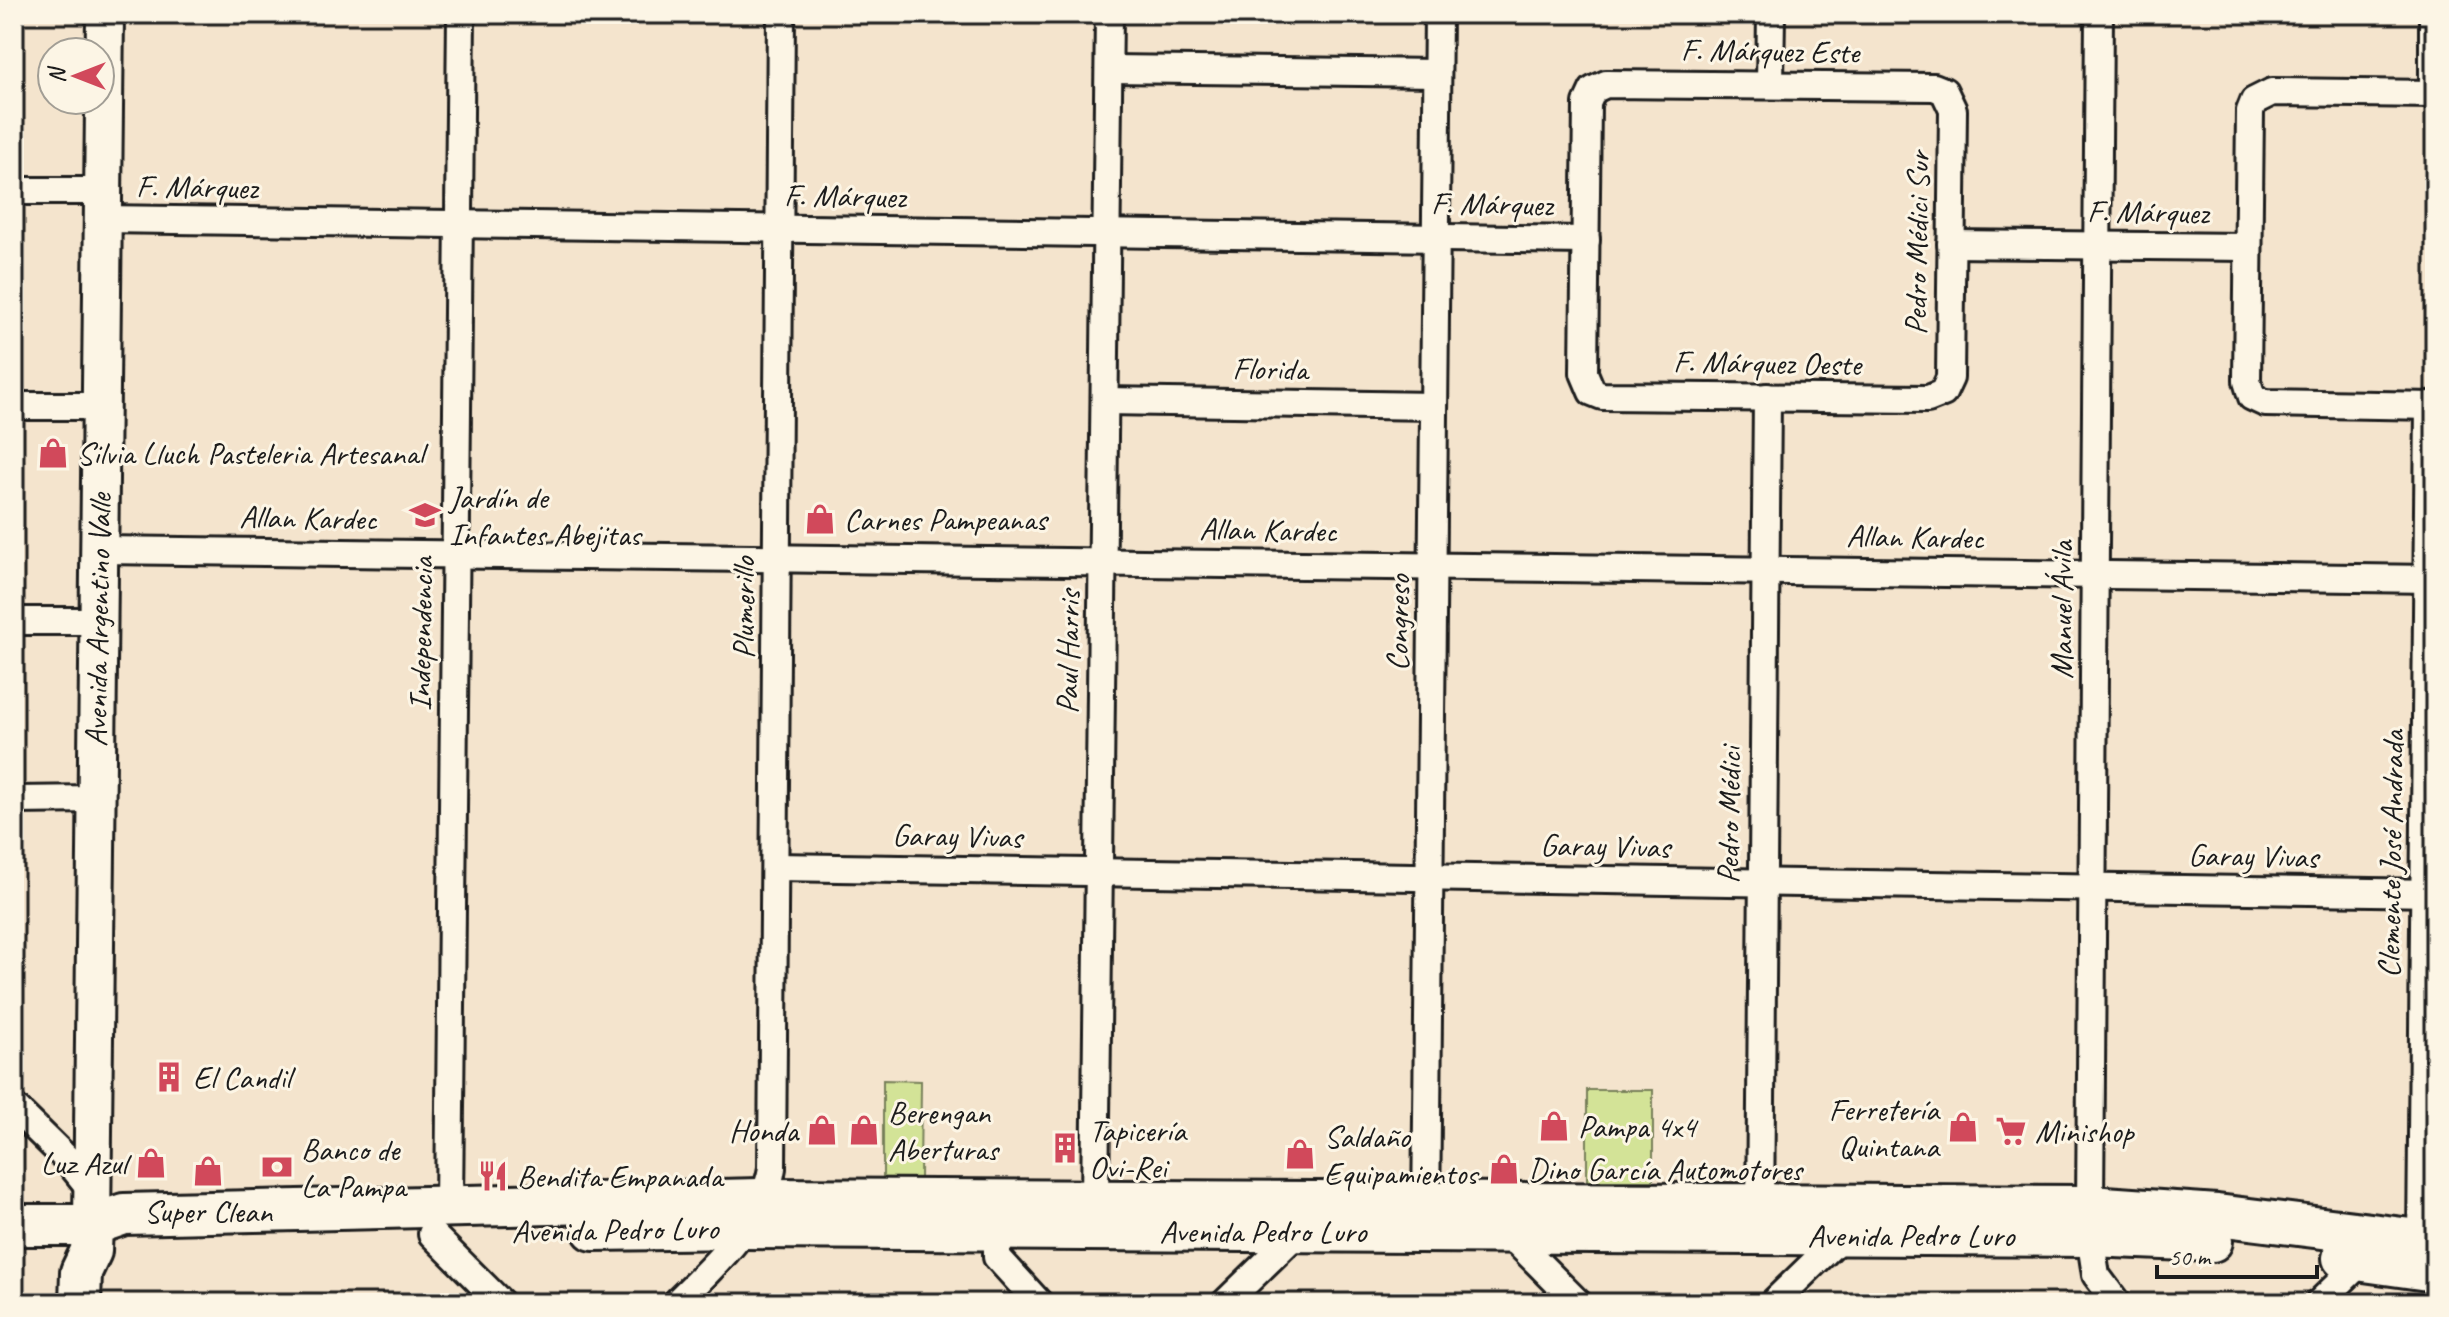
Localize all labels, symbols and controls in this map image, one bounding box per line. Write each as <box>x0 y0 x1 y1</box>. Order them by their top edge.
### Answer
street label: F. Márquez Este <box>1681 29 1862 73</box>
north arrow <box>36 36 116 116</box>
text: N <box>43 66 71 83</box>
street label: Pedro Médici Sur <box>1895 148 1939 335</box>
street label: F. Márquez <box>136 165 260 209</box>
street label: F. Márquez <box>784 174 908 218</box>
street label: F. Márquez <box>1431 182 1555 226</box>
street label: F. Márquez <box>2087 190 2211 234</box>
street label: F. Márquez Oeste <box>1673 341 1864 385</box>
street label: Florida <box>1232 348 1311 390</box>
place label: Silvia Lluch Pasteleria Artesanal <box>77 433 429 474</box>
shop icon: Silvia Lluch Pasteleria Artesanal <box>36 436 70 470</box>
place label: Jardín de Infantes Abejitas <box>447 477 644 555</box>
street label: Avenida Argentino Valle <box>75 490 121 747</box>
street label: Allan Kardec <box>239 496 378 540</box>
school or university icon: Jardín de Infantes Abejitas <box>408 498 442 532</box>
place label: Carnes Pampeanas <box>844 499 1050 540</box>
shop icon: Carnes Pampeanas <box>803 502 837 536</box>
street label: Allan Kardec <box>1199 508 1338 552</box>
street label: Allan Kardec <box>1846 515 1985 559</box>
street label: Manuel Ávila <box>2041 539 2082 679</box>
street label: Independencia <box>399 554 443 712</box>
street label: Plumerillo <box>723 555 764 659</box>
street label: Congreso <box>1377 573 1419 671</box>
street label: Paul Harris <box>1046 587 1090 714</box>
street label: Clemente José Andrada <box>2368 728 2414 978</box>
street label: Pedro Médici <box>1707 742 1751 884</box>
street label: Garay Vivas <box>892 814 1025 858</box>
street label: Garay Vivas <box>1540 824 1673 868</box>
street label: Garay Vivas <box>2188 834 2321 878</box>
place label: El Candil <box>193 1057 296 1098</box>
building icon: El Candil <box>152 1060 186 1094</box>
place label: Ferretería Quintana <box>1829 1089 1941 1167</box>
place label: Berengan Aberturas <box>888 1092 1000 1170</box>
place label: Pampa 4x4 <box>1578 1106 1700 1147</box>
shop icon: Pampa 4x4 <box>1537 1109 1571 1143</box>
place label: Honda <box>729 1110 800 1151</box>
place label: Tapicería Ovi-Rei <box>1089 1110 1188 1188</box>
shop icon: Ferretería Quintana <box>1946 1110 1980 1144</box>
place label: Minishop <box>2035 1111 2135 1152</box>
shop icon: Honda <box>805 1113 839 1147</box>
shop icon: Berengan Aberturas <box>847 1113 881 1147</box>
supermarket icon: Minishop <box>1994 1114 2028 1148</box>
place label: Saldaño Equipamientos <box>1324 1116 1480 1194</box>
place label: Banco de La Pampa <box>301 1129 408 1207</box>
building icon: Tapicería Ovi-Rei <box>1048 1131 1082 1165</box>
shop icon: Saldaño Equipamientos <box>1283 1137 1317 1171</box>
place label: Luz Azul <box>41 1143 133 1184</box>
shop icon: Luz Azul <box>134 1146 168 1180</box>
place label: Dino García Automotores <box>1528 1149 1804 1190</box>
bank icon: Banco de La Pampa <box>260 1150 294 1184</box>
shop icon: Dino García Automotores <box>1487 1152 1521 1186</box>
shop icon: Super Clean <box>191 1154 225 1188</box>
place label: Bendita Empanada <box>517 1156 725 1197</box>
restaurant icon: Bendita Empanada <box>476 1159 510 1193</box>
place label: Super Clean <box>144 1191 274 1232</box>
street label: Avenida Pedro Luro <box>511 1208 720 1252</box>
street label: Avenida Pedro Luro <box>1160 1211 1368 1252</box>
street label: Avenida Pedro Luro <box>1808 1215 2016 1256</box>
scale bar <box>2157 1229 2317 1279</box>
text: 50 m <box>2169 1242 2212 1272</box>

